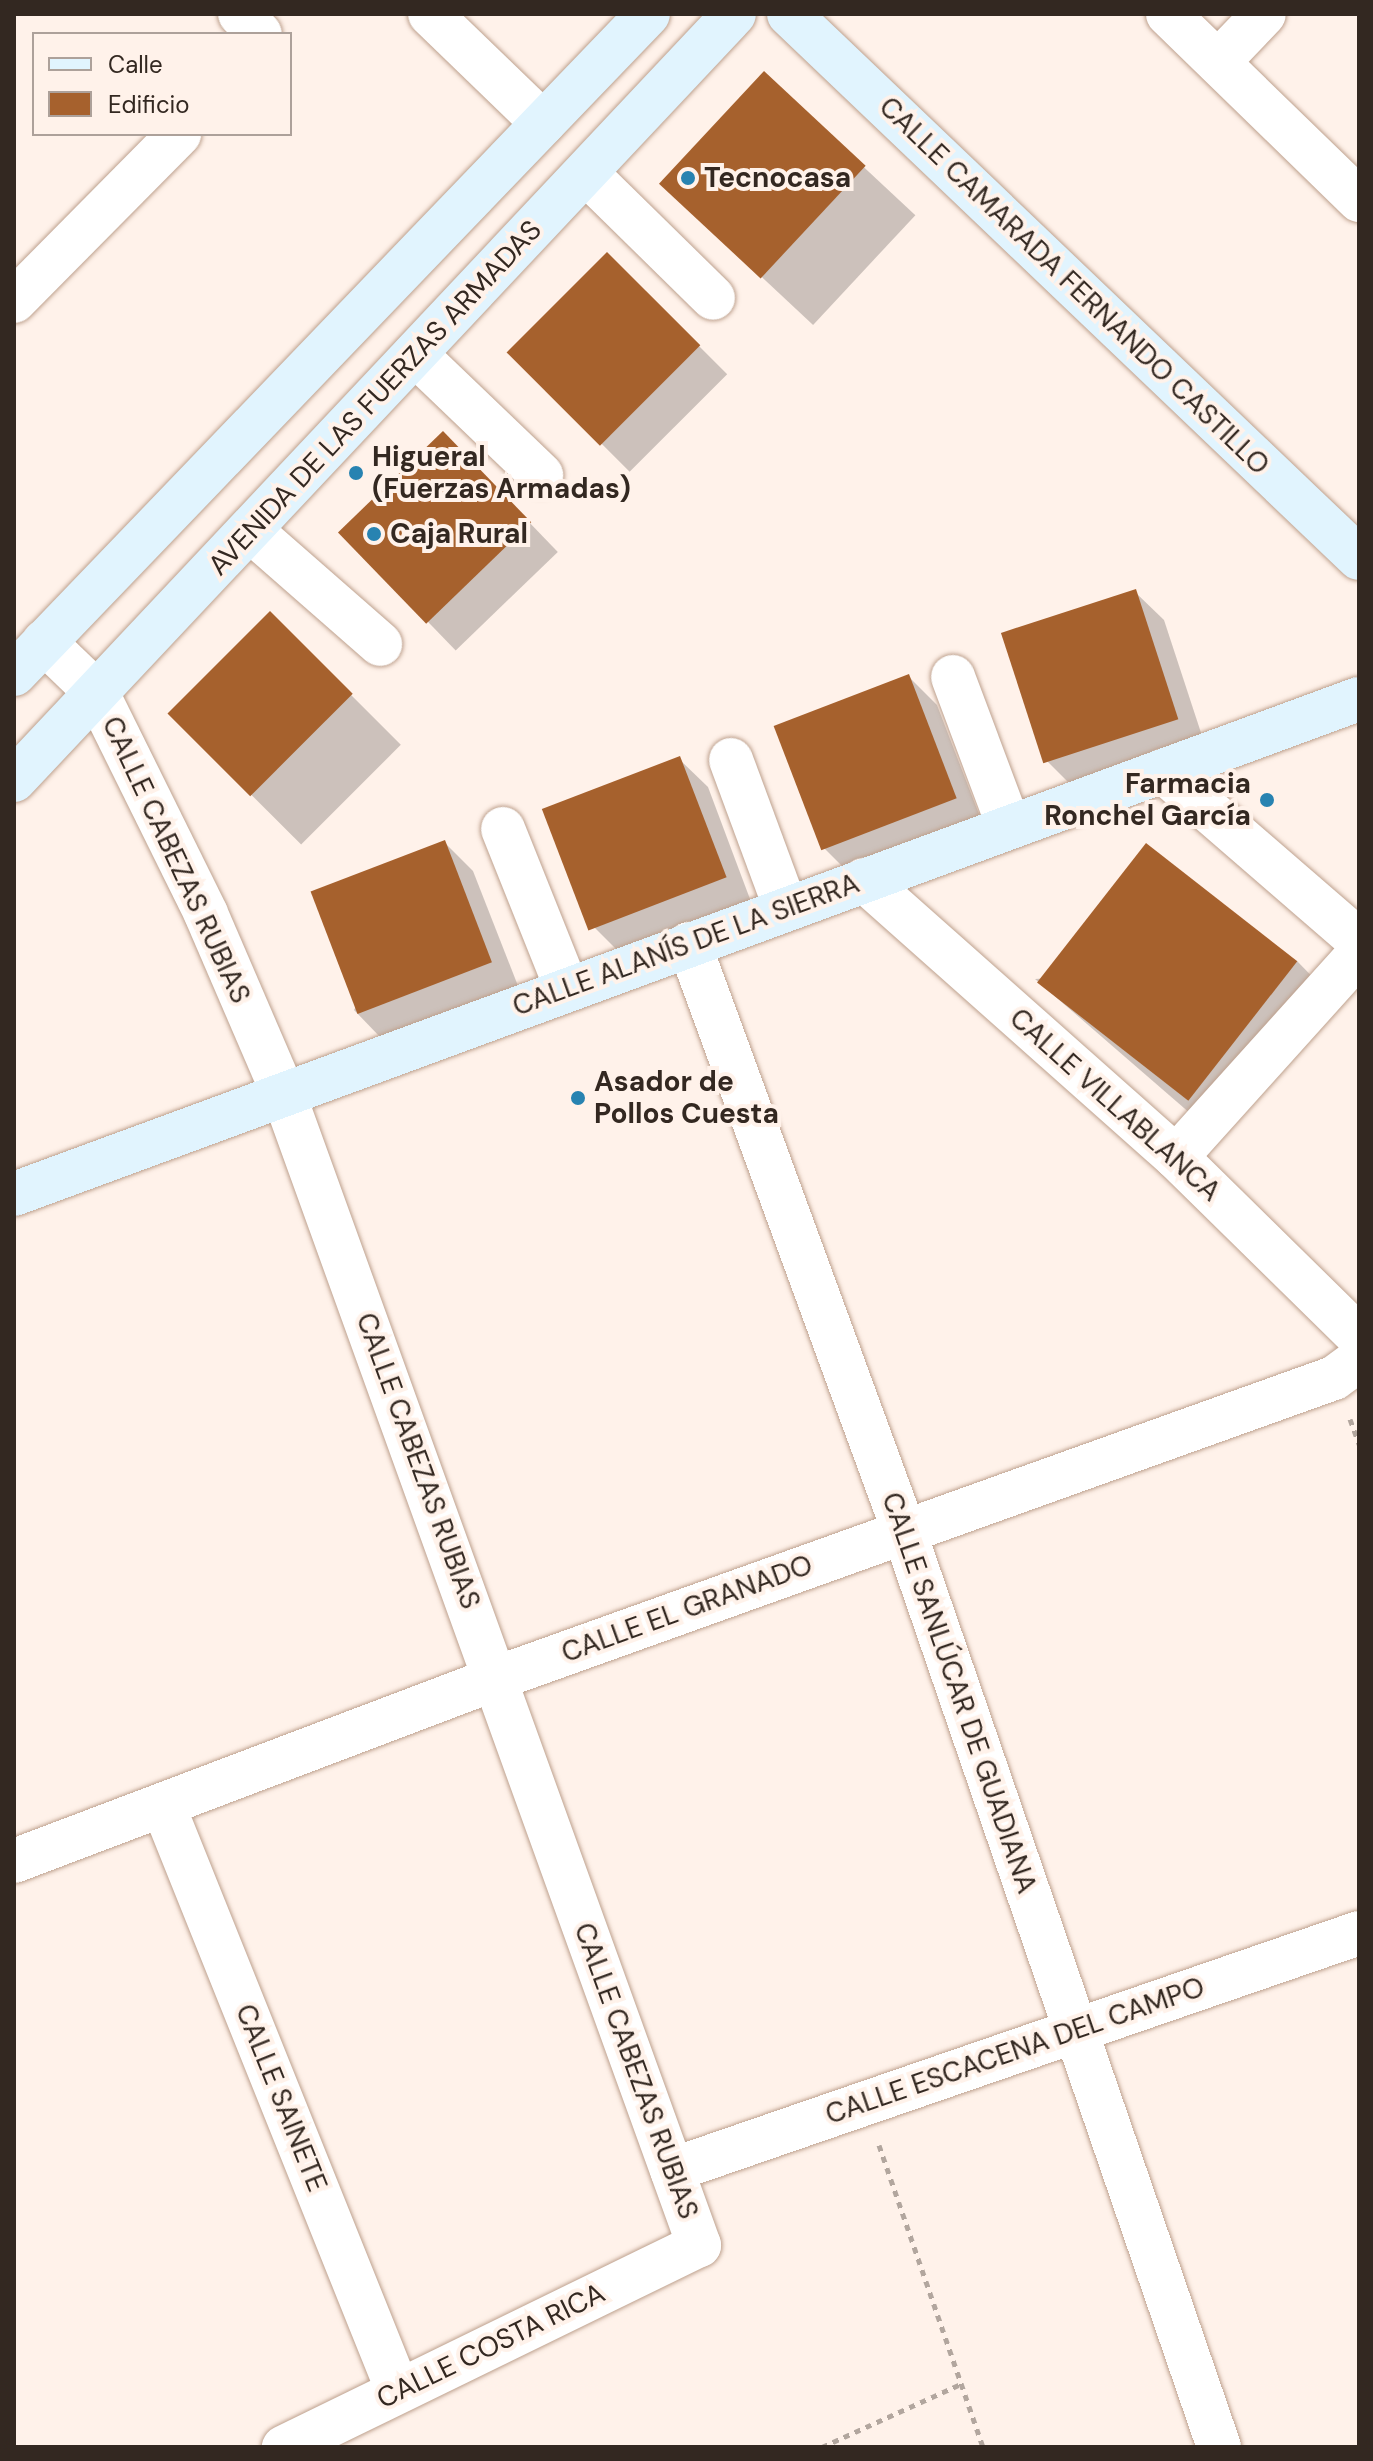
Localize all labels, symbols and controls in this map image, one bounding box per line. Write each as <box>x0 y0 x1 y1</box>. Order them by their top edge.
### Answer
legend <box>32 32 292 136</box>
text: Calle <box>108 49 163 80</box>
text: Edificio <box>108 89 190 120</box>
street label: CALLE CAMARADA FERNANDO CASTILLO <box>872 90 1276 482</box>
place label: Tecnocasa <box>704 161 851 195</box>
marker: Tecnocasa <box>679 169 697 187</box>
street label: AVENIDA DE LAS FUERZAS ARMADAS <box>201 214 549 582</box>
place label: Higueral (Fuerzas Armadas) <box>372 440 631 506</box>
marker: Higueral (Fuerzas Armadas) <box>347 464 365 482</box>
place label: Caja Rural <box>390 517 528 551</box>
marker: Caja Rural <box>365 525 383 543</box>
street label: CALLE CABEZAS RUBIAS <box>95 711 257 1009</box>
place label: Farmacia Ronchel García <box>1044 767 1251 833</box>
marker: Farmacia Ronchel García <box>1258 791 1276 809</box>
street label: CALLE ALANÍS DE LA SIERRA <box>508 867 864 1023</box>
street label: CALLE VILLABLANCA <box>1003 1001 1227 1209</box>
place label: Asador de Pollos Cuesta <box>594 1065 779 1131</box>
marker: Asador de Pollos Cuesta <box>569 1089 587 1107</box>
street label: CALLE CABEZAS RUBIAS <box>349 1308 487 1614</box>
street label: CALLE SANLÚCAR DE GUADIANA <box>874 1488 1044 1898</box>
street label: CALLE EL GRANADO <box>557 1548 817 1670</box>
street label: CALLE CABEZAS RUBIAS <box>567 1918 705 2224</box>
street label: CALLE ESCACENA DEL CAMPO <box>821 1970 1209 2132</box>
street label: CALLE SAINETE <box>228 1999 334 2197</box>
street label: CALLE COSTA RICA <box>372 2276 610 2416</box>

